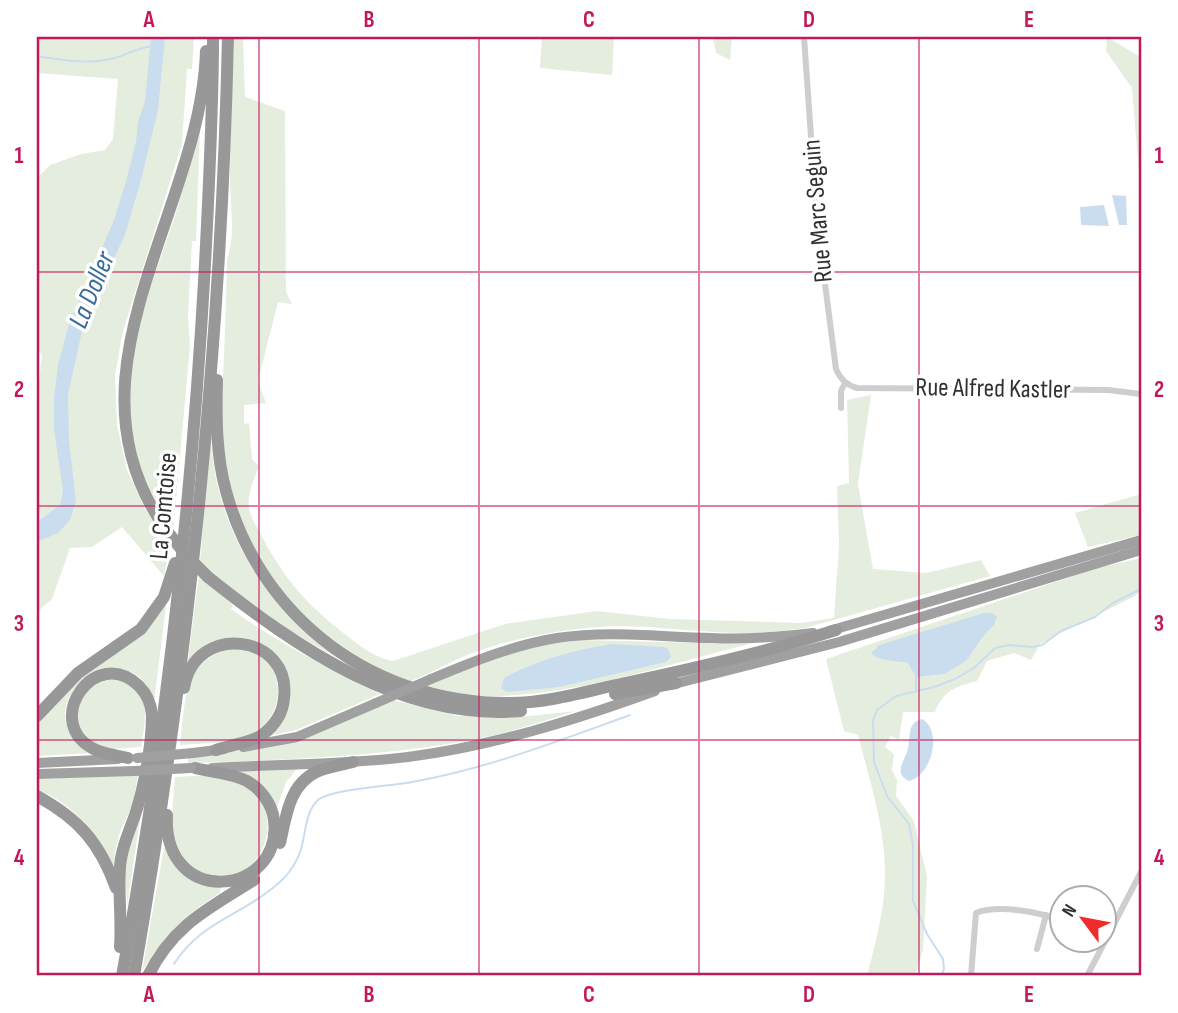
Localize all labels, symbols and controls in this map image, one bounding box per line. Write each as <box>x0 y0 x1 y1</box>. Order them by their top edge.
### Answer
text: A <box>143 6 156 34</box>
text: B <box>364 6 375 34</box>
text: C <box>583 6 595 34</box>
text: D <box>803 6 815 34</box>
text: E <box>1024 6 1034 34</box>
street label: Rue Marc Seguin <box>796 138 840 284</box>
text: 1 <box>14 142 24 170</box>
text: 1 <box>1154 142 1164 170</box>
water label: La Doller <box>62 246 123 333</box>
street label: Rue Alfred Kastler <box>915 372 1071 406</box>
text: 2 <box>14 376 24 404</box>
text: 2 <box>1154 376 1164 404</box>
street label: La Comtoise <box>144 451 184 561</box>
text: 3 <box>14 610 24 638</box>
text: 3 <box>1154 610 1164 638</box>
text: 4 <box>14 844 25 872</box>
text: 4 <box>1154 844 1165 872</box>
north arrow <box>1048 884 1118 954</box>
text: N <box>1057 900 1082 921</box>
text: A <box>143 981 156 1009</box>
text: B <box>364 981 375 1009</box>
text: C <box>583 981 595 1009</box>
text: D <box>803 981 815 1009</box>
text: E <box>1024 981 1034 1009</box>

